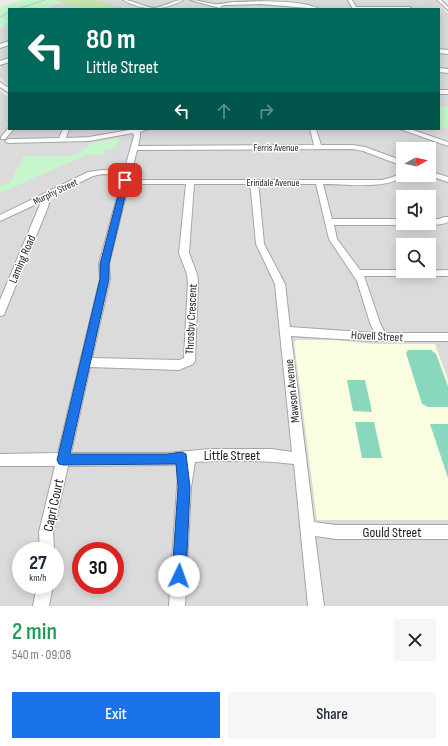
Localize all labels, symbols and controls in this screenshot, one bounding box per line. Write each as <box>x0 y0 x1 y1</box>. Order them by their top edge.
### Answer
text: 80 m <box>86 23 135 56</box>
icon: left <box>20 24 72 76</box>
text: Little Street <box>86 57 158 78</box>
icon: left <box>171 100 193 122</box>
icon: ahead <box>213 100 235 122</box>
icon: right <box>255 100 277 122</box>
street label: Ferris Avenue <box>254 142 298 154</box>
north arrow <box>396 142 436 182</box>
map controls <box>396 142 436 278</box>
pin <box>108 163 142 197</box>
icon: arrive <box>114 169 136 191</box>
street label: Murphy Street <box>31 176 80 208</box>
street label: Erindale Avenue <box>246 177 300 189</box>
button: sound <box>396 190 436 230</box>
street label: Laming Road <box>6 233 39 286</box>
button: search <box>396 238 436 278</box>
street label: Throsby Crescent <box>182 283 201 355</box>
street label: Hovell Street <box>351 328 404 345</box>
street label: Mawson Avenue <box>282 358 303 424</box>
street label: Little Street <box>204 447 260 464</box>
street label: Capri Court <box>40 477 67 533</box>
street label: Gould Street <box>363 524 421 541</box>
speed limit sign: 30 <box>72 542 124 594</box>
text: 27 <box>29 551 47 575</box>
position arrow <box>158 555 200 597</box>
text: km/h <box>29 572 47 584</box>
text: 2 min <box>12 617 57 646</box>
button: close <box>394 619 436 661</box>
text: 540 m · 09:08 <box>12 647 71 663</box>
button: Exit <box>12 692 220 738</box>
button: Share <box>228 692 436 738</box>

